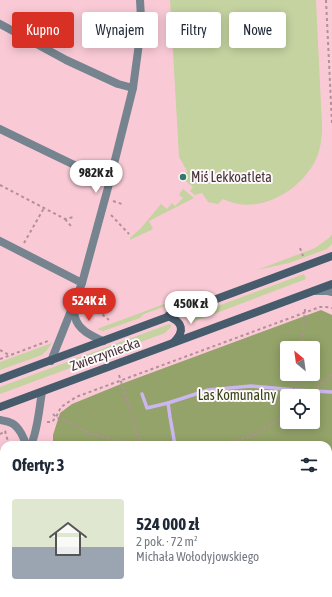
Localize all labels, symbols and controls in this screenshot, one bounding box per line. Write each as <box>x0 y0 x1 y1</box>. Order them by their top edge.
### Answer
chip: Kupno <box>12 12 74 48</box>
chip: Wynajem <box>82 12 158 48</box>
chip: Filtry <box>166 12 221 48</box>
chip: Nowe <box>229 12 286 48</box>
pin: 982K zł <box>59 160 133 194</box>
text: 982K zł <box>79 165 113 180</box>
place label: Miś Lekkoatleta <box>191 169 272 185</box>
marker: Miś Lekkoatleta <box>178 172 188 182</box>
pin: 524K zł <box>52 288 126 322</box>
pin: 450K zł <box>154 291 228 325</box>
text: 524K zł <box>72 293 106 308</box>
text: 450K zł <box>174 296 208 311</box>
street label: Zwierzyniecka <box>68 334 142 374</box>
north arrow <box>280 341 320 381</box>
map controls <box>280 341 320 429</box>
park label: Las Komunalny <box>198 387 276 403</box>
button: locate <box>280 389 320 429</box>
icon: filters <box>298 454 320 476</box>
text: Oferty: 3 <box>12 455 64 475</box>
text: 524 000 zł <box>136 514 199 534</box>
icon: home <box>44 515 92 563</box>
text: 2 pok. · 72 m² <box>136 534 198 549</box>
text: Michała Wołodyjowskiego <box>136 549 259 564</box>

